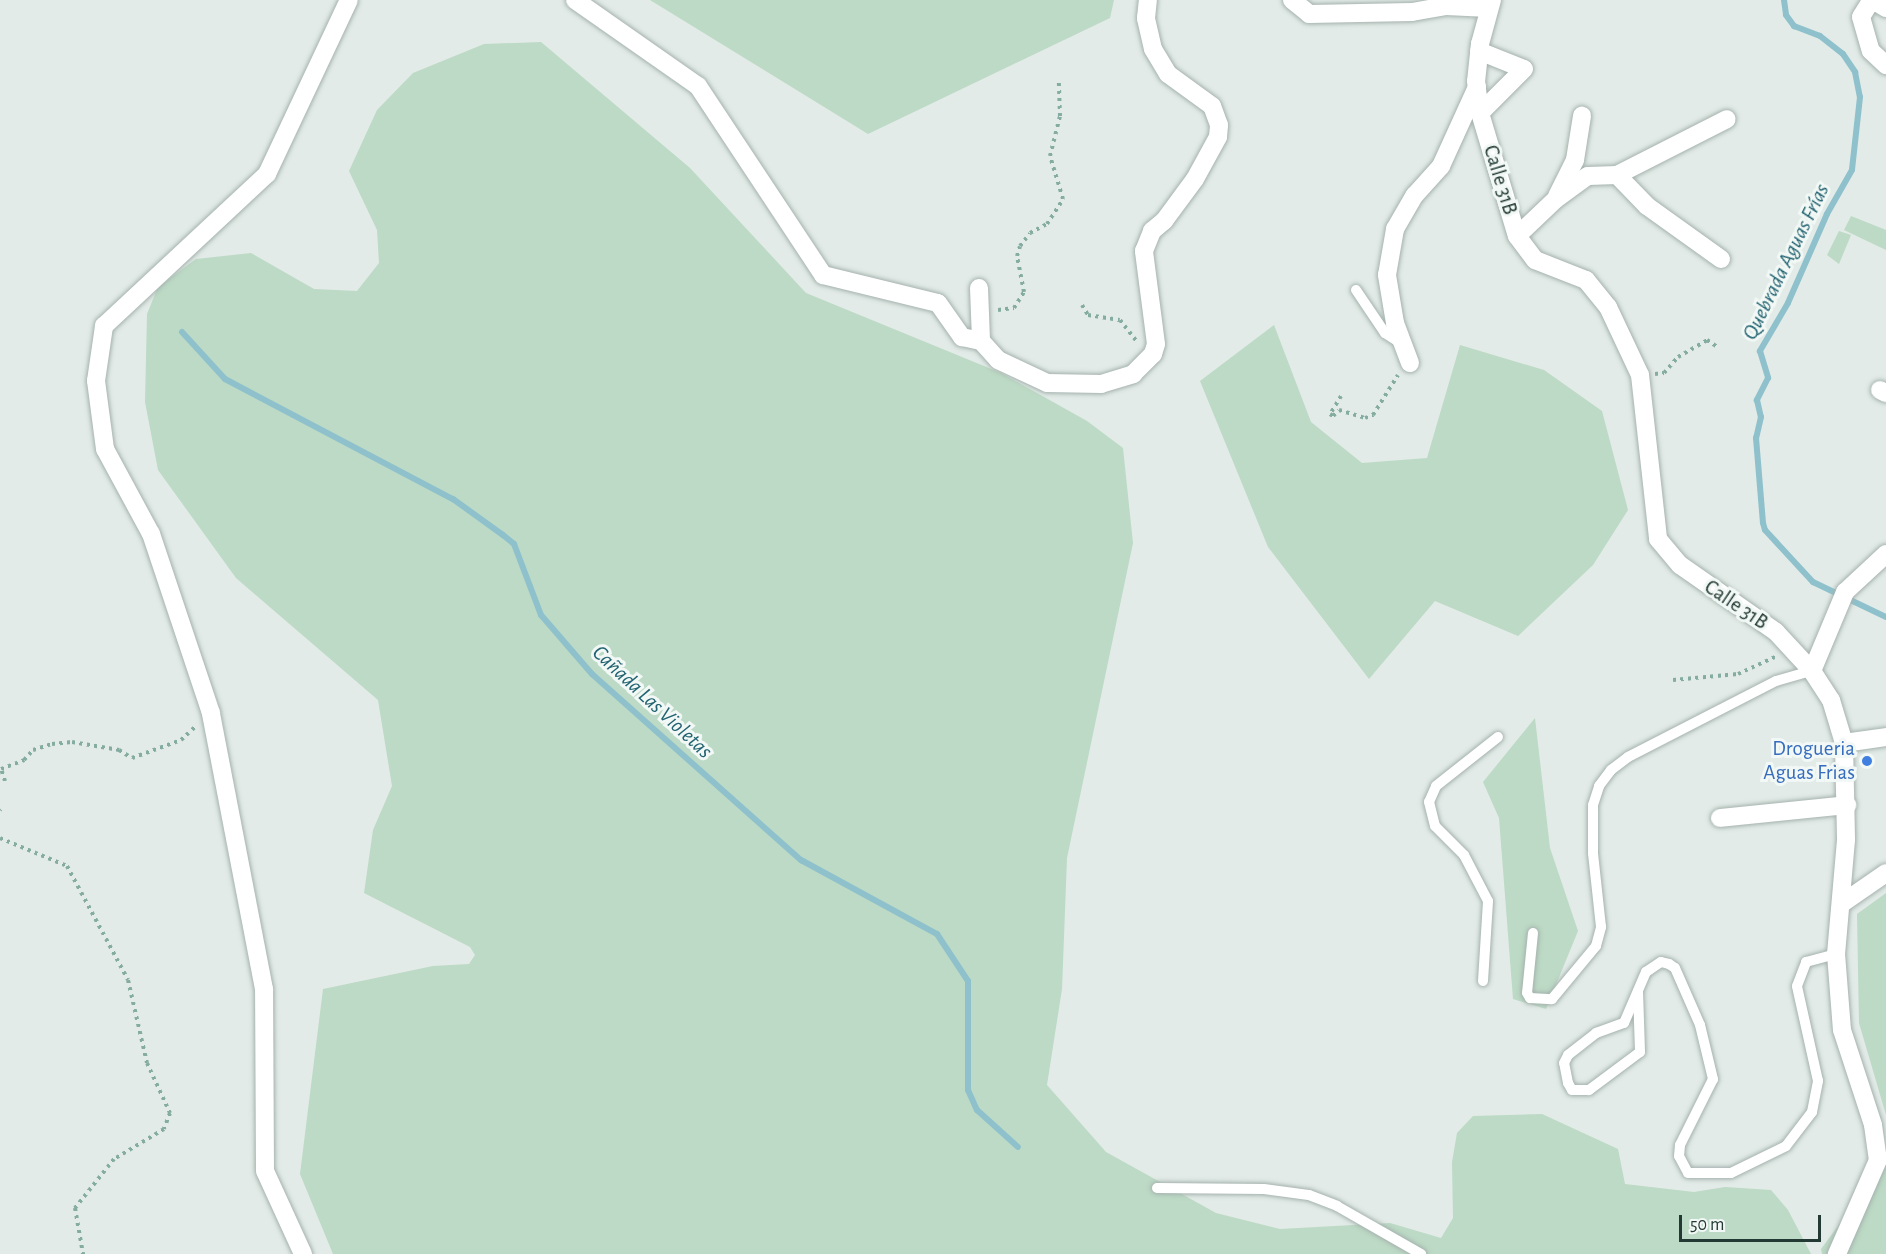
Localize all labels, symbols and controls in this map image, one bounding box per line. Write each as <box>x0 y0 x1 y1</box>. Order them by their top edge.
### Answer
street label: Calle 31B <box>1478 142 1522 218</box>
water label: Quebrada Aguas Frías <box>1737 180 1835 344</box>
street label: Calle 31B <box>1699 575 1773 635</box>
water label: Cañada Las Violetas <box>587 640 717 764</box>
place label: Drogueria Aguas Frias <box>1763 736 1855 786</box>
marker: Drogueria Aguas Frias <box>1860 754 1874 768</box>
scale bar <box>1682 1203 1824 1241</box>
text: 50 m <box>1690 1216 1724 1234</box>

